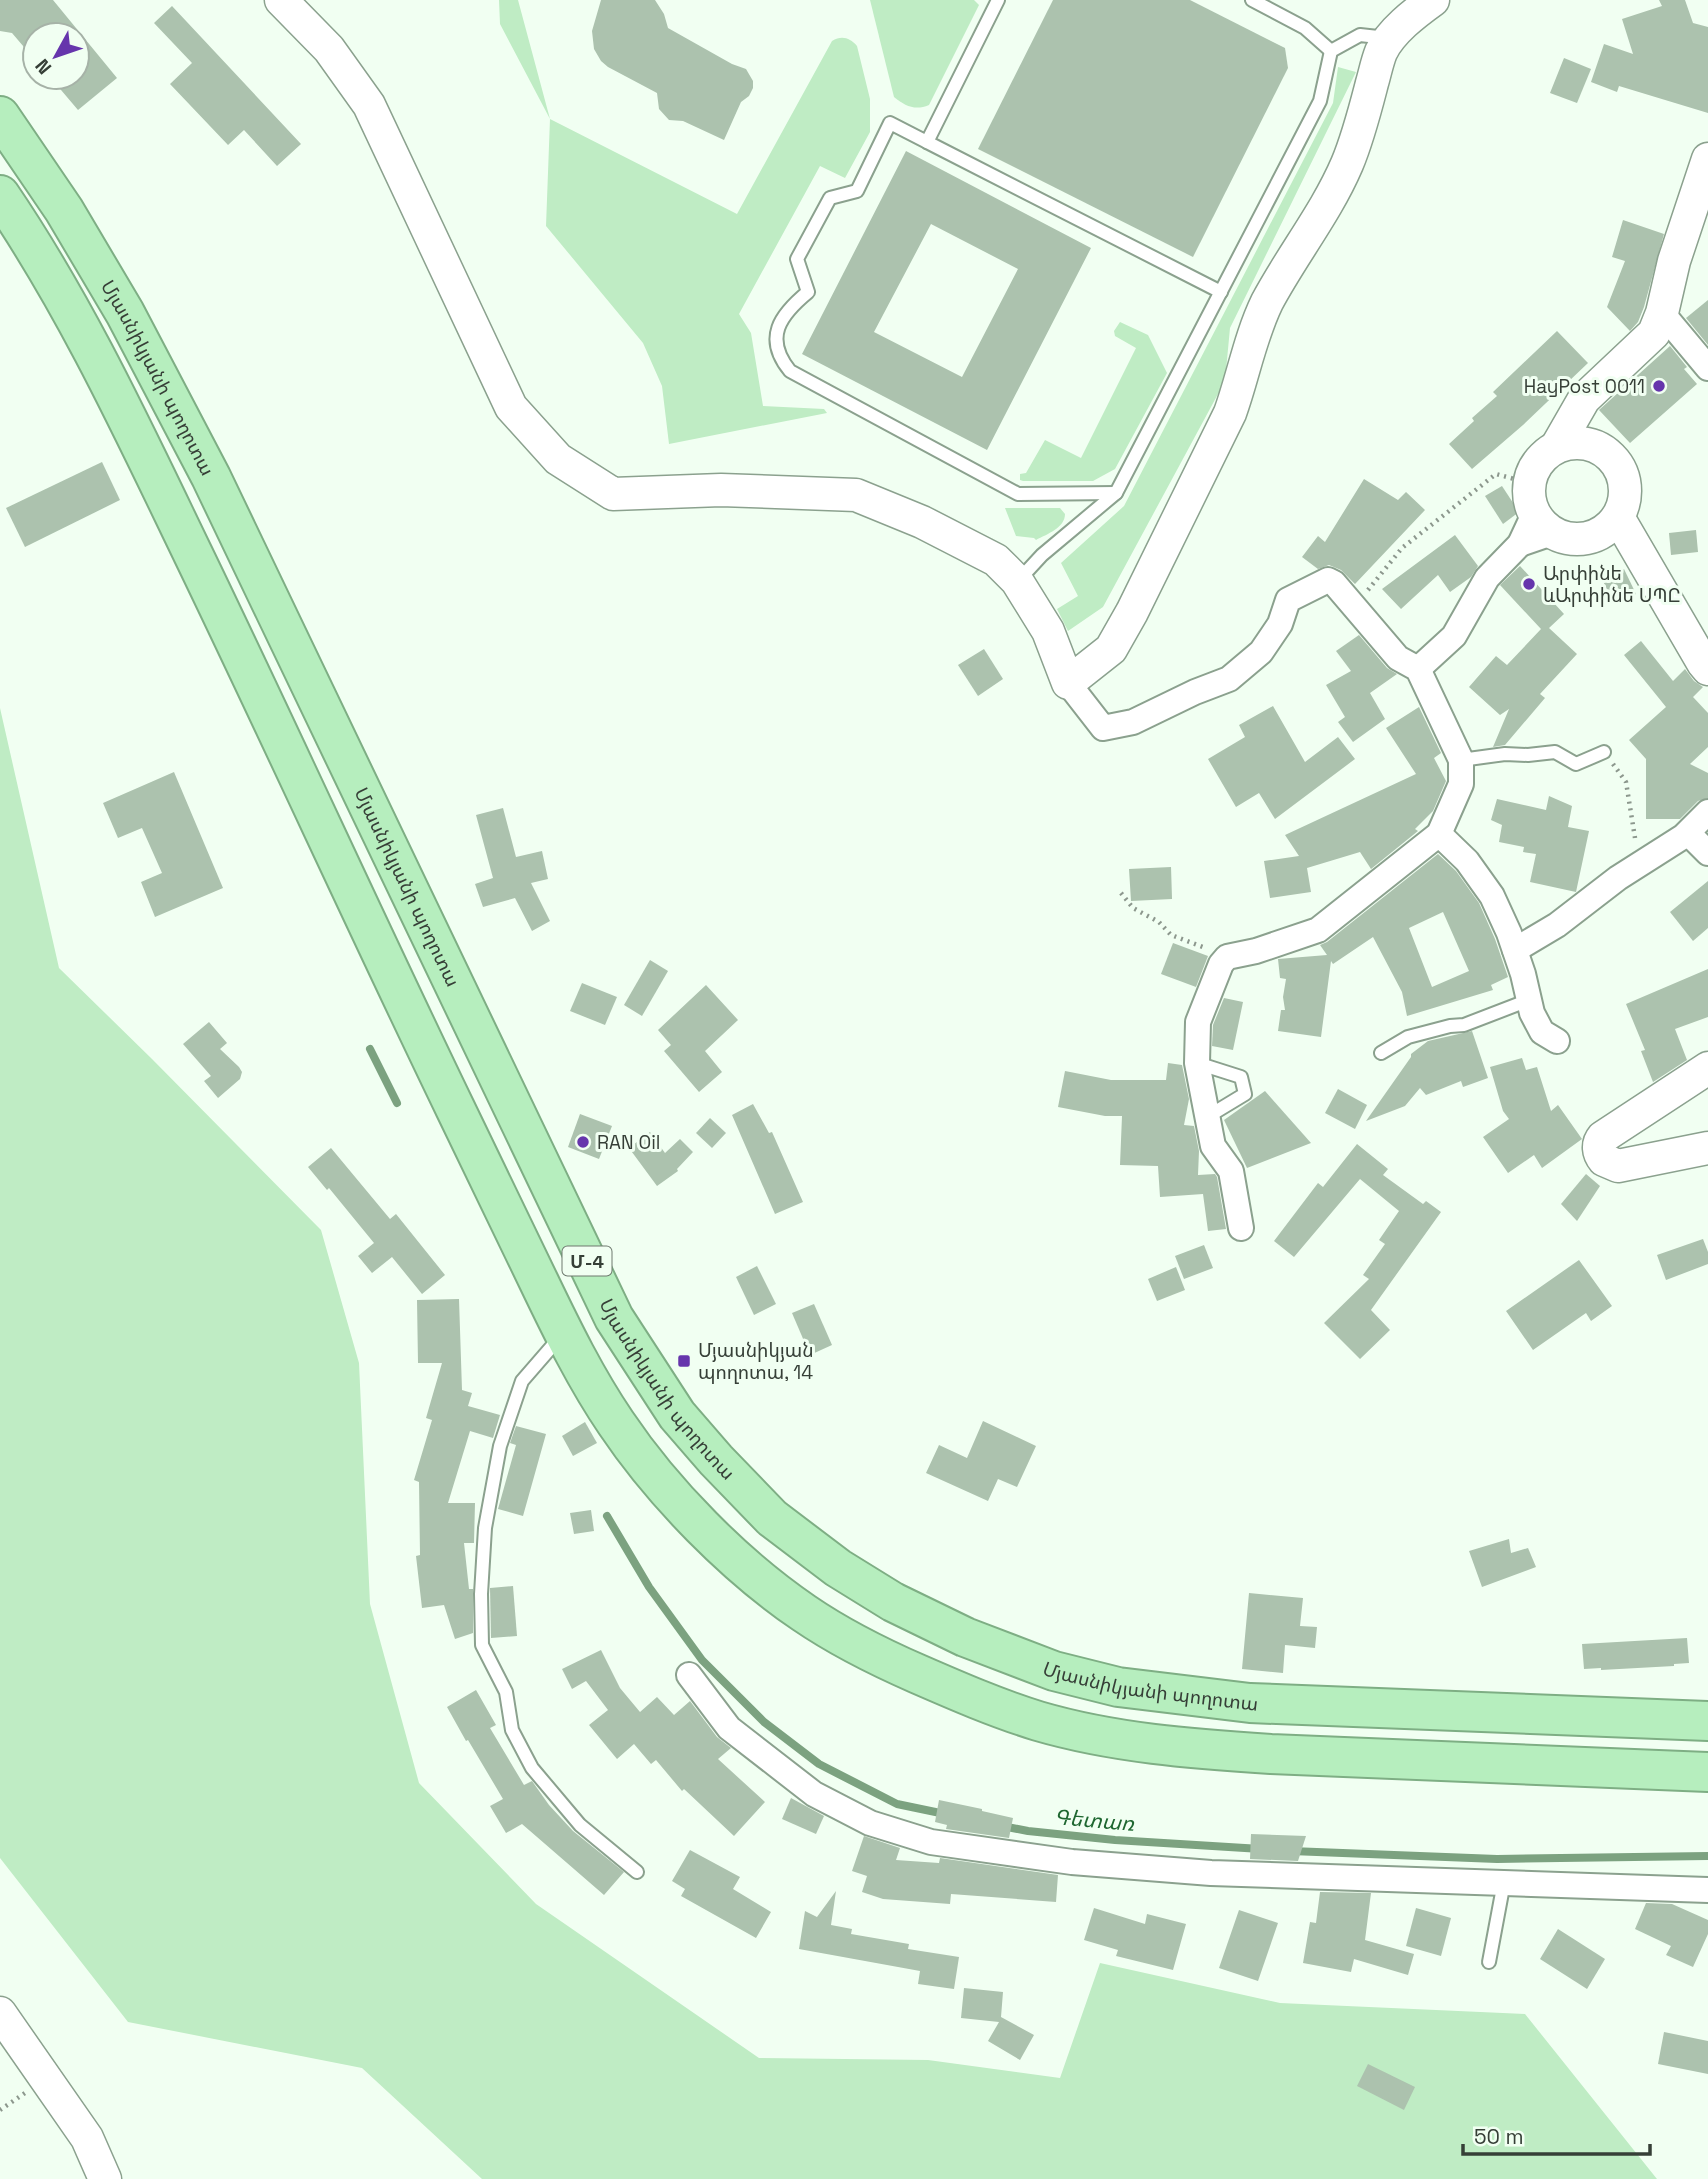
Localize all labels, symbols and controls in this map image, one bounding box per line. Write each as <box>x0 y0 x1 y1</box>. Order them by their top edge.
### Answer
north arrow <box>21 21 91 91</box>
text: N <box>30 54 57 80</box>
street label: Մյասնիկյանի պողոտա <box>96 275 220 480</box>
place label: HayPost 0011 <box>1524 374 1645 399</box>
marker: HayPost 0011 <box>1651 378 1667 394</box>
place label: Արփինե ևԱրփինե ՍՊԸ <box>1543 561 1681 608</box>
marker: Արփինե ևԱրփինե ՍՊԸ <box>1521 576 1537 592</box>
street label: Մյասնիկյանի պողոտա <box>349 783 466 991</box>
place label: RAN Oil <box>597 1130 660 1155</box>
marker: RAN Oil <box>575 1134 591 1150</box>
road number: Մ-4 <box>562 1246 612 1276</box>
street label: Մյասնիկյանի պողոտա <box>594 1294 741 1485</box>
place label: Մյասնիկյան պողոտա, 14 <box>698 1338 814 1385</box>
marker: Մյասնիկյան պողոտա, 14 <box>676 1353 692 1369</box>
street label: Մյասնիկյանի պողոտա <box>1039 1655 1260 1716</box>
water label: Գետառ <box>1053 1803 1136 1837</box>
scale bar <box>1463 2112 1650 2156</box>
text: 50 m <box>1474 2123 1524 2150</box>

